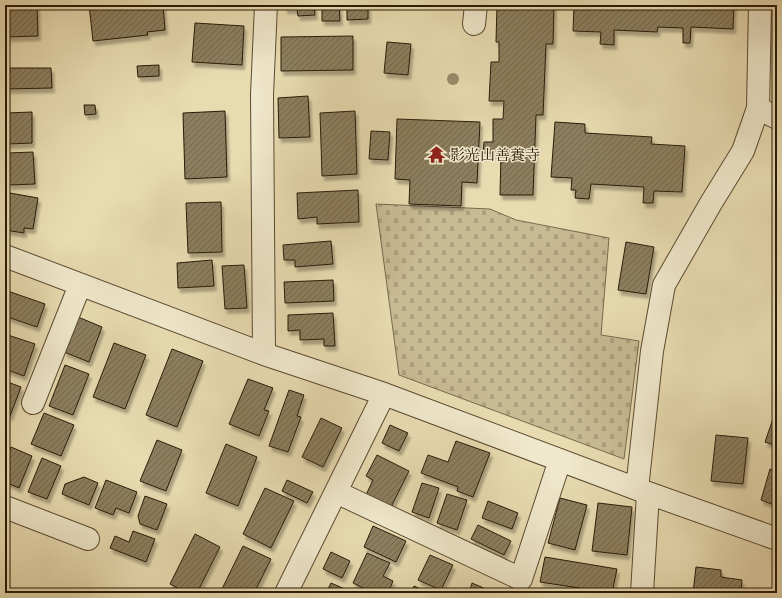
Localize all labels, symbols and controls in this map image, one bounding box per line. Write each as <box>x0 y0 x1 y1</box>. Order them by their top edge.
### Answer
temple icon: 影光山善養寺 <box>427 145 447 165</box>
place label: 影光山善養寺 <box>450 146 540 164</box>

